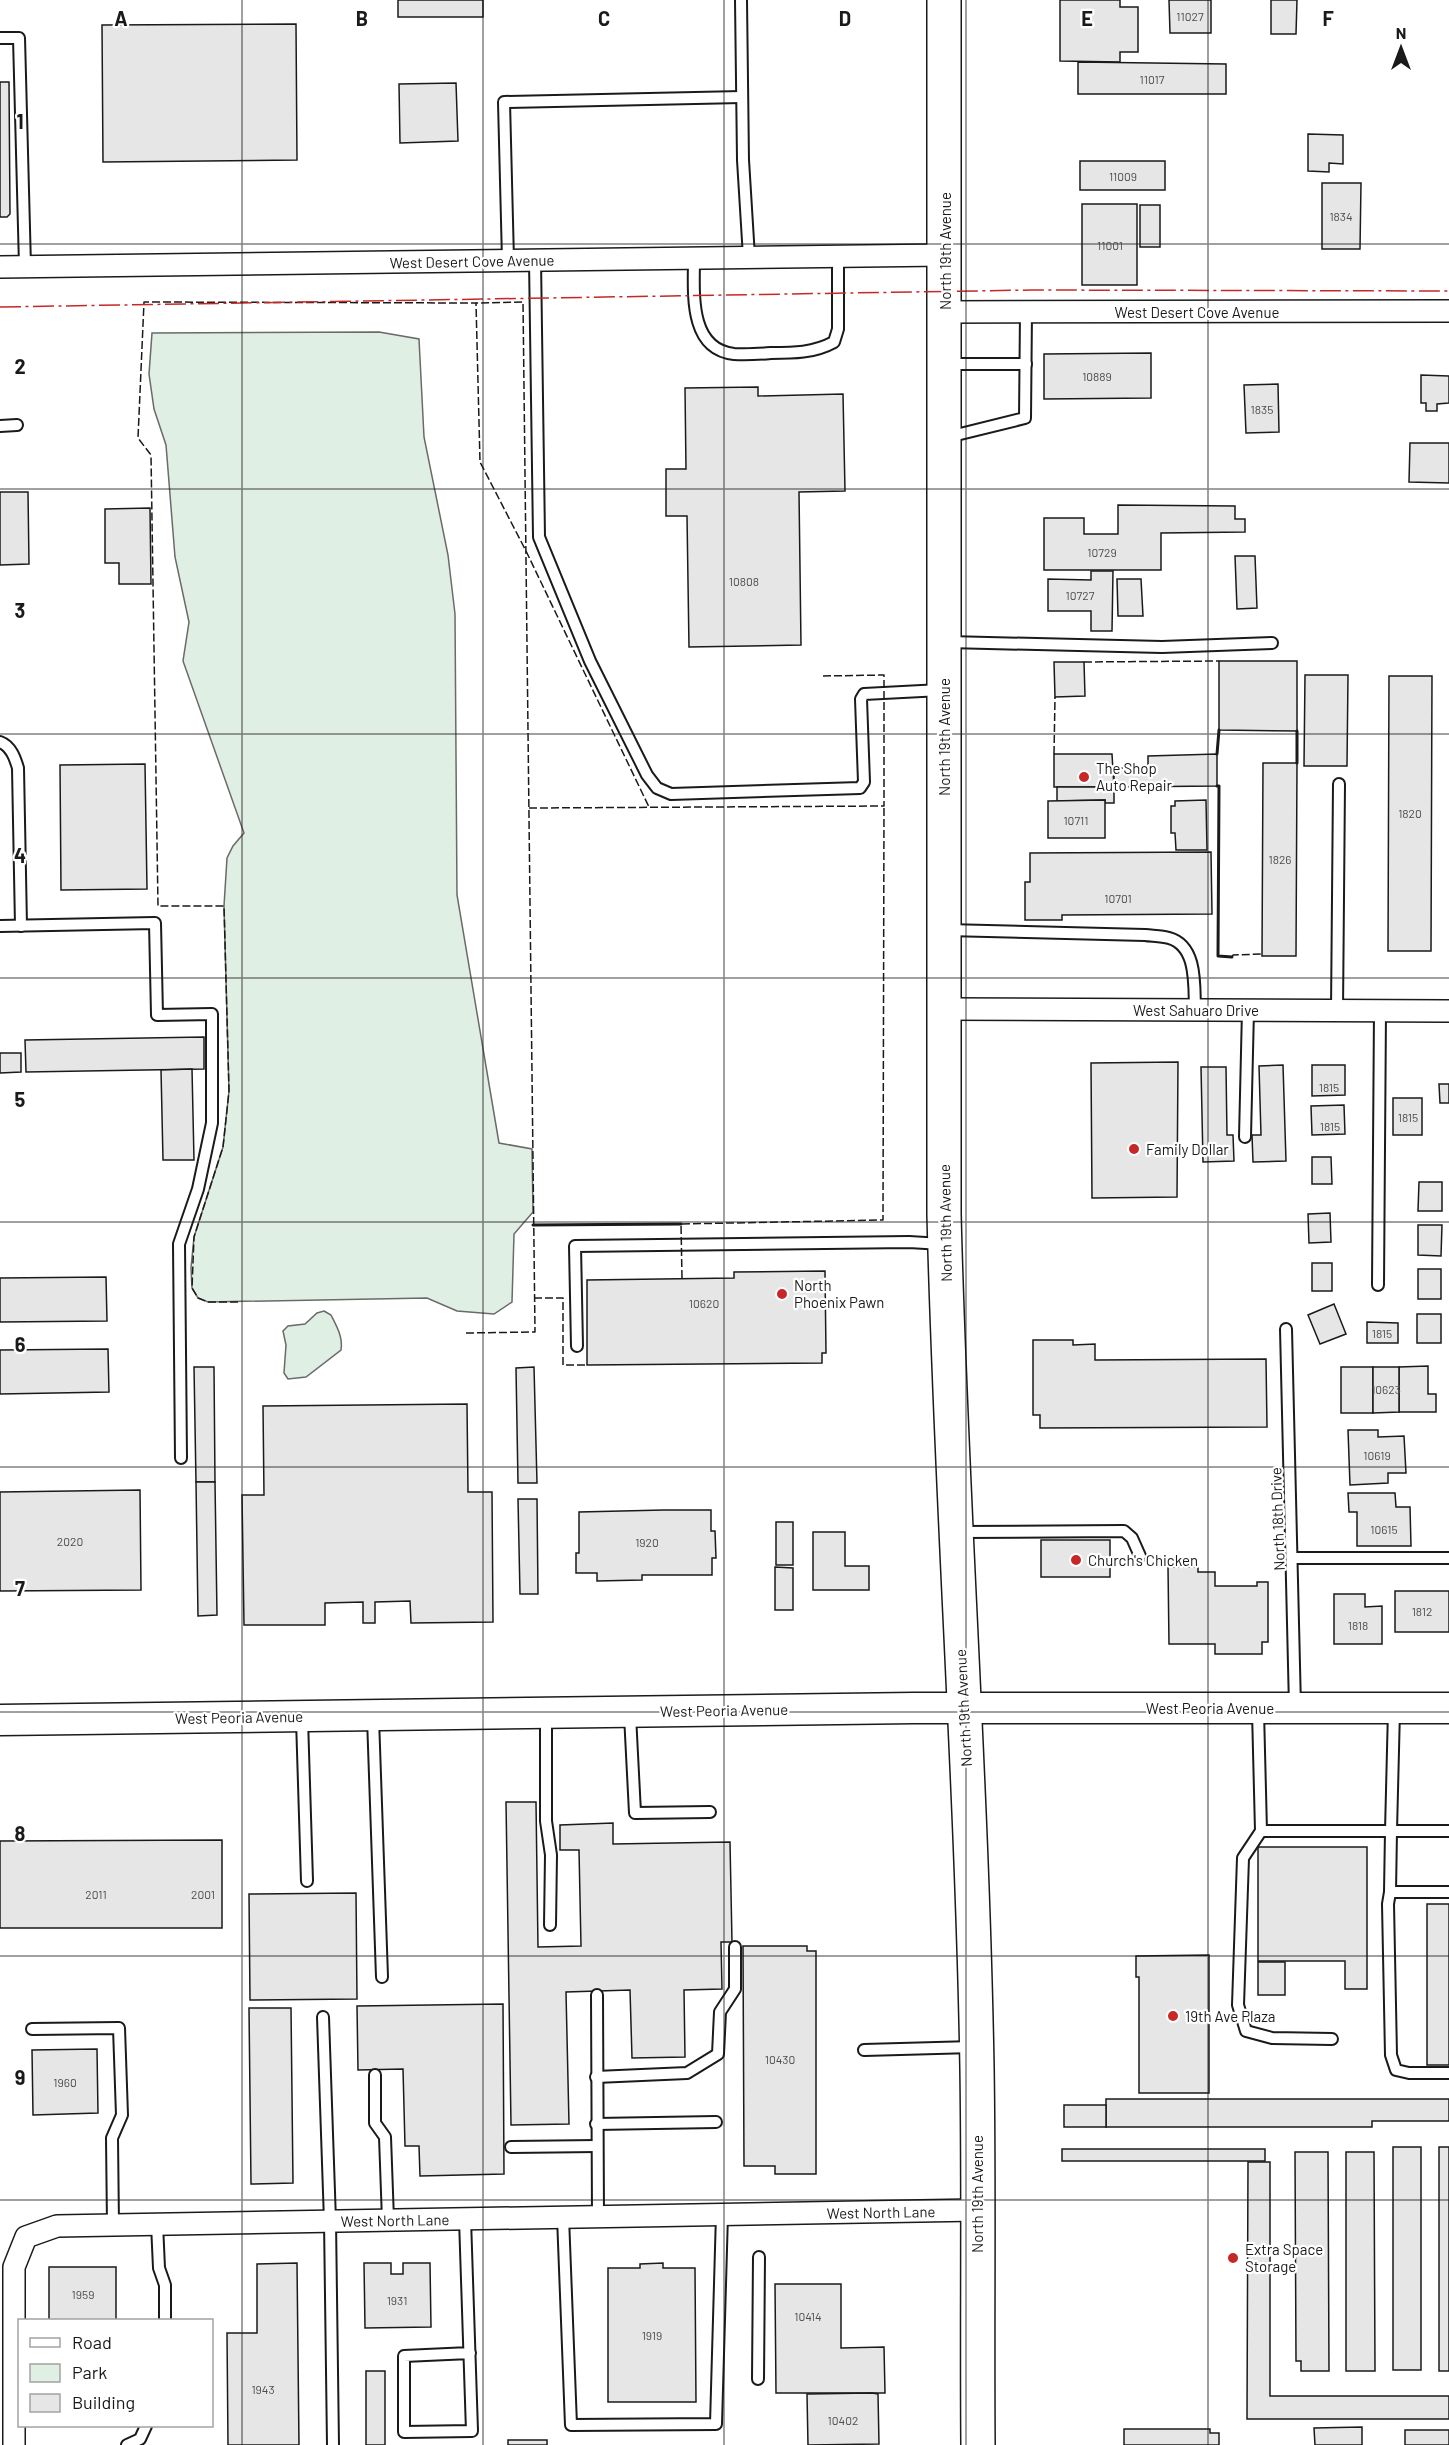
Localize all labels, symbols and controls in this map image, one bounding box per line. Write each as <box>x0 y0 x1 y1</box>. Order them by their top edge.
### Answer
text: A <box>114 6 128 30</box>
text: B <box>356 6 368 30</box>
text: C <box>598 6 610 30</box>
text: D <box>839 6 851 30</box>
text: E <box>1081 6 1093 30</box>
text: F <box>1322 6 1334 30</box>
house number: 11027 <box>1176 9 1204 23</box>
north arrow <box>1371 18 1431 78</box>
text: N <box>1396 23 1406 42</box>
house number: 11017 <box>1140 72 1165 86</box>
text: 1 <box>16 109 24 133</box>
house number: 11009 <box>1109 169 1137 183</box>
street label: North 19th Avenue <box>936 192 954 310</box>
house number: 1834 <box>1329 209 1353 223</box>
house number: 11001 <box>1097 238 1123 252</box>
street label: West Desert Cove Avenue <box>389 251 555 271</box>
street label: West Desert Cove Avenue <box>1115 303 1279 321</box>
text: 2 <box>14 354 26 378</box>
house number: 10889 <box>1082 369 1112 383</box>
house number: 1835 <box>1251 402 1273 416</box>
house number: 10729 <box>1087 545 1117 559</box>
house number: 10808 <box>729 574 759 588</box>
house number: 10727 <box>1066 588 1095 602</box>
text: 3 <box>15 598 25 622</box>
street label: North 19th Avenue <box>935 678 953 796</box>
place label: The Shop Auto Repair <box>1096 759 1172 794</box>
marker: The Shop Auto Repair <box>1077 770 1091 784</box>
house number: 1820 <box>1398 806 1422 820</box>
house number: 10711 <box>1063 813 1089 827</box>
text: 4 <box>14 843 26 867</box>
house number: 1826 <box>1268 852 1292 866</box>
house number: 10701 <box>1104 891 1132 905</box>
street label: West Sahuaro Drive <box>1133 1001 1259 1019</box>
house number: 1815 <box>1319 1080 1339 1094</box>
text: 5 <box>15 1087 26 1111</box>
house number: 1815 <box>1398 1110 1418 1124</box>
house number: 1815 <box>1320 1119 1340 1133</box>
place label: Family Dollar <box>1146 1140 1229 1158</box>
marker: Family Dollar <box>1127 1142 1141 1156</box>
street label: North 19th Avenue <box>935 1164 955 1282</box>
place label: North Phoenix Pawn <box>794 1276 884 1311</box>
marker: North Phoenix Pawn <box>775 1287 789 1301</box>
house number: 10620 <box>689 1296 719 1310</box>
house number: 1815 <box>1372 1326 1392 1340</box>
text: 6 <box>15 1332 26 1356</box>
house number: 10623 <box>1371 1382 1401 1396</box>
house number: 10619 <box>1363 1448 1391 1462</box>
street label: North 18th Drive <box>1266 1467 1288 1571</box>
house number: 10615 <box>1370 1522 1398 1536</box>
house number: 2020 <box>57 1534 83 1548</box>
house number: 1920 <box>635 1535 659 1549</box>
place label: Church's Chicken <box>1088 1551 1198 1569</box>
marker: Church's Chicken <box>1069 1553 1083 1567</box>
text: 7 <box>15 1576 25 1600</box>
house number: 1812 <box>1412 1604 1432 1618</box>
house number: 1818 <box>1348 1618 1368 1632</box>
street label: North 19th Avenue <box>951 1649 975 1767</box>
street label: West Peoria Avenue <box>1146 1699 1274 1717</box>
street label: West Peoria Avenue <box>660 1700 788 1720</box>
street label: West Peoria Avenue <box>175 1707 303 1727</box>
text: 8 <box>15 1821 26 1845</box>
house number: 2011 <box>85 1887 107 1901</box>
house number: 2001 <box>191 1887 215 1901</box>
place label: 19th Ave Plaza <box>1185 2007 1276 2025</box>
marker: 19th Ave Plaza <box>1166 2009 1180 2023</box>
house number: 10430 <box>765 2052 795 2066</box>
text: 9 <box>15 2065 25 2089</box>
house number: 1960 <box>53 2075 77 2089</box>
street label: North 19th Avenue <box>968 2135 986 2253</box>
street label: West North Lane <box>827 2202 935 2222</box>
street label: West North Lane <box>341 2210 449 2230</box>
place label: Extra Space Storage <box>1245 2240 1323 2275</box>
marker: Extra Space Storage <box>1226 2251 1240 2265</box>
house number: 1959 <box>72 2287 94 2301</box>
house number: 1931 <box>387 2293 407 2307</box>
house number: 10414 <box>794 2309 822 2323</box>
legend <box>18 2319 213 2427</box>
house number: 1919 <box>642 2328 662 2342</box>
text: Road <box>72 2331 112 2353</box>
text: Park <box>72 2361 107 2383</box>
house number: 1943 <box>251 2382 275 2396</box>
text: Building <box>72 2391 135 2413</box>
house number: 10402 <box>828 2413 858 2427</box>

